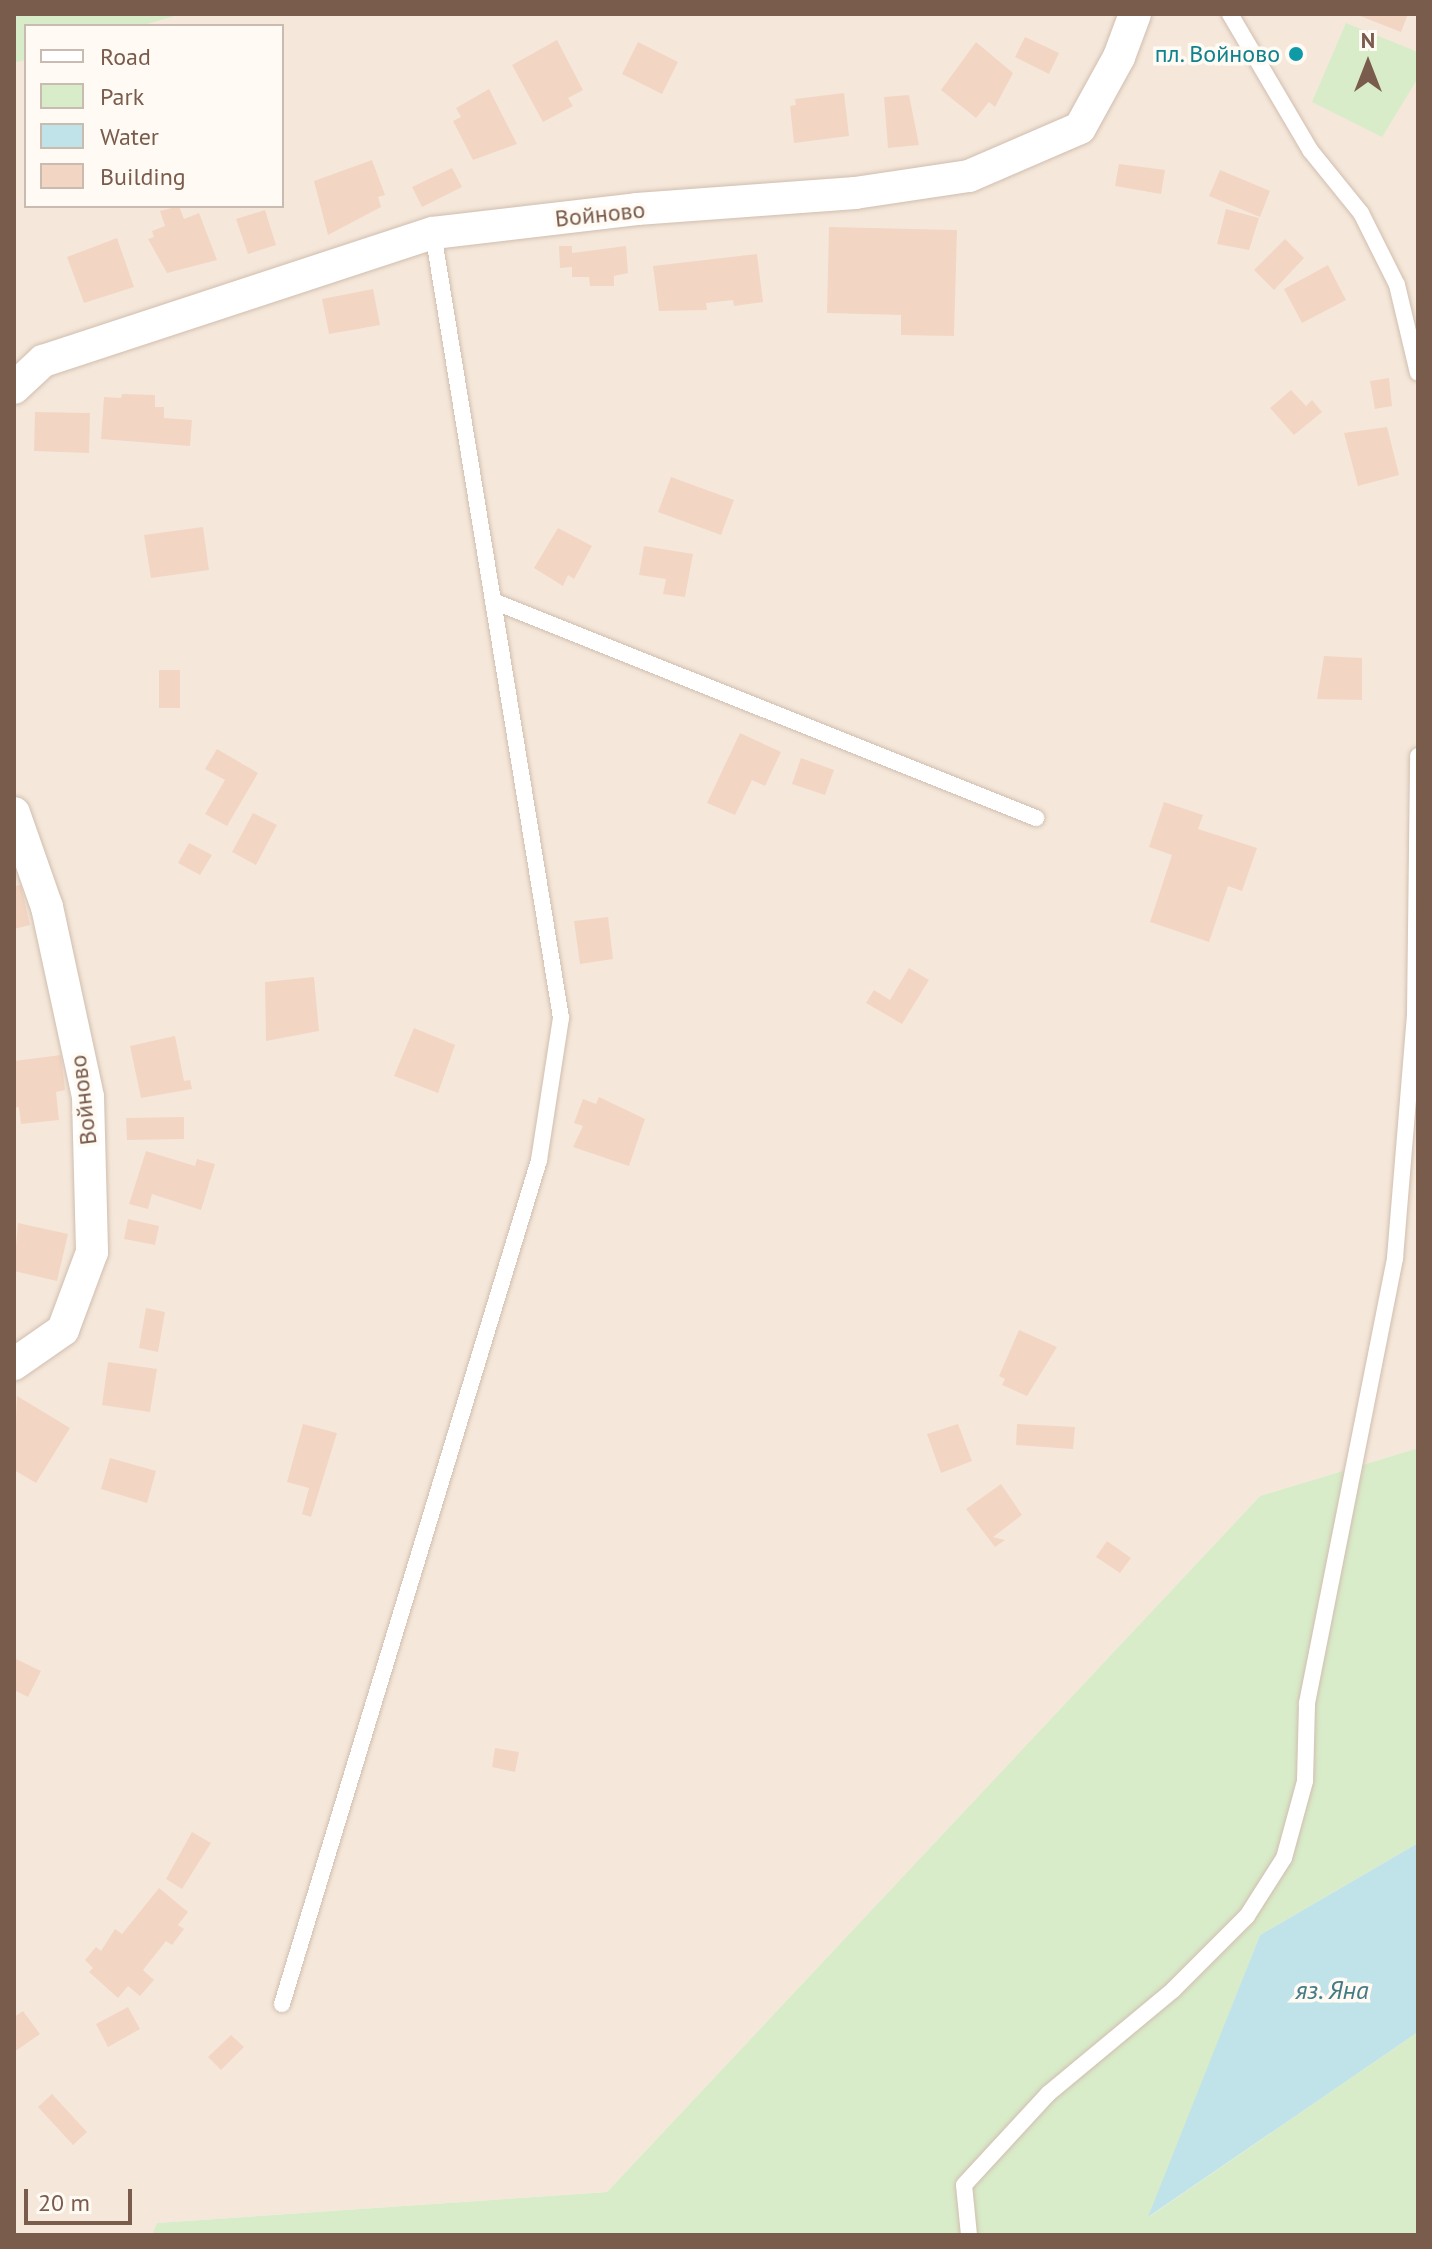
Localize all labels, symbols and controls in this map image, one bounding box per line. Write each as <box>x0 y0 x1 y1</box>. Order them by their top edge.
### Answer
legend <box>24 24 284 208</box>
north arrow <box>1328 24 1408 104</box>
text: N <box>1361 26 1375 54</box>
place label: пл. Войново <box>1153 40 1280 68</box>
text: Road <box>100 41 151 72</box>
marker: пл. Войново <box>1287 45 1305 63</box>
text: Park <box>100 81 144 112</box>
text: Water <box>100 121 159 152</box>
text: Building <box>100 161 186 192</box>
street label: Войново <box>553 195 647 233</box>
street label: Войново <box>63 1053 103 1147</box>
water label: яз. Яна <box>1294 1974 1370 2006</box>
scale bar <box>28 2173 136 2223</box>
text: 20 m <box>38 2187 90 2218</box>

